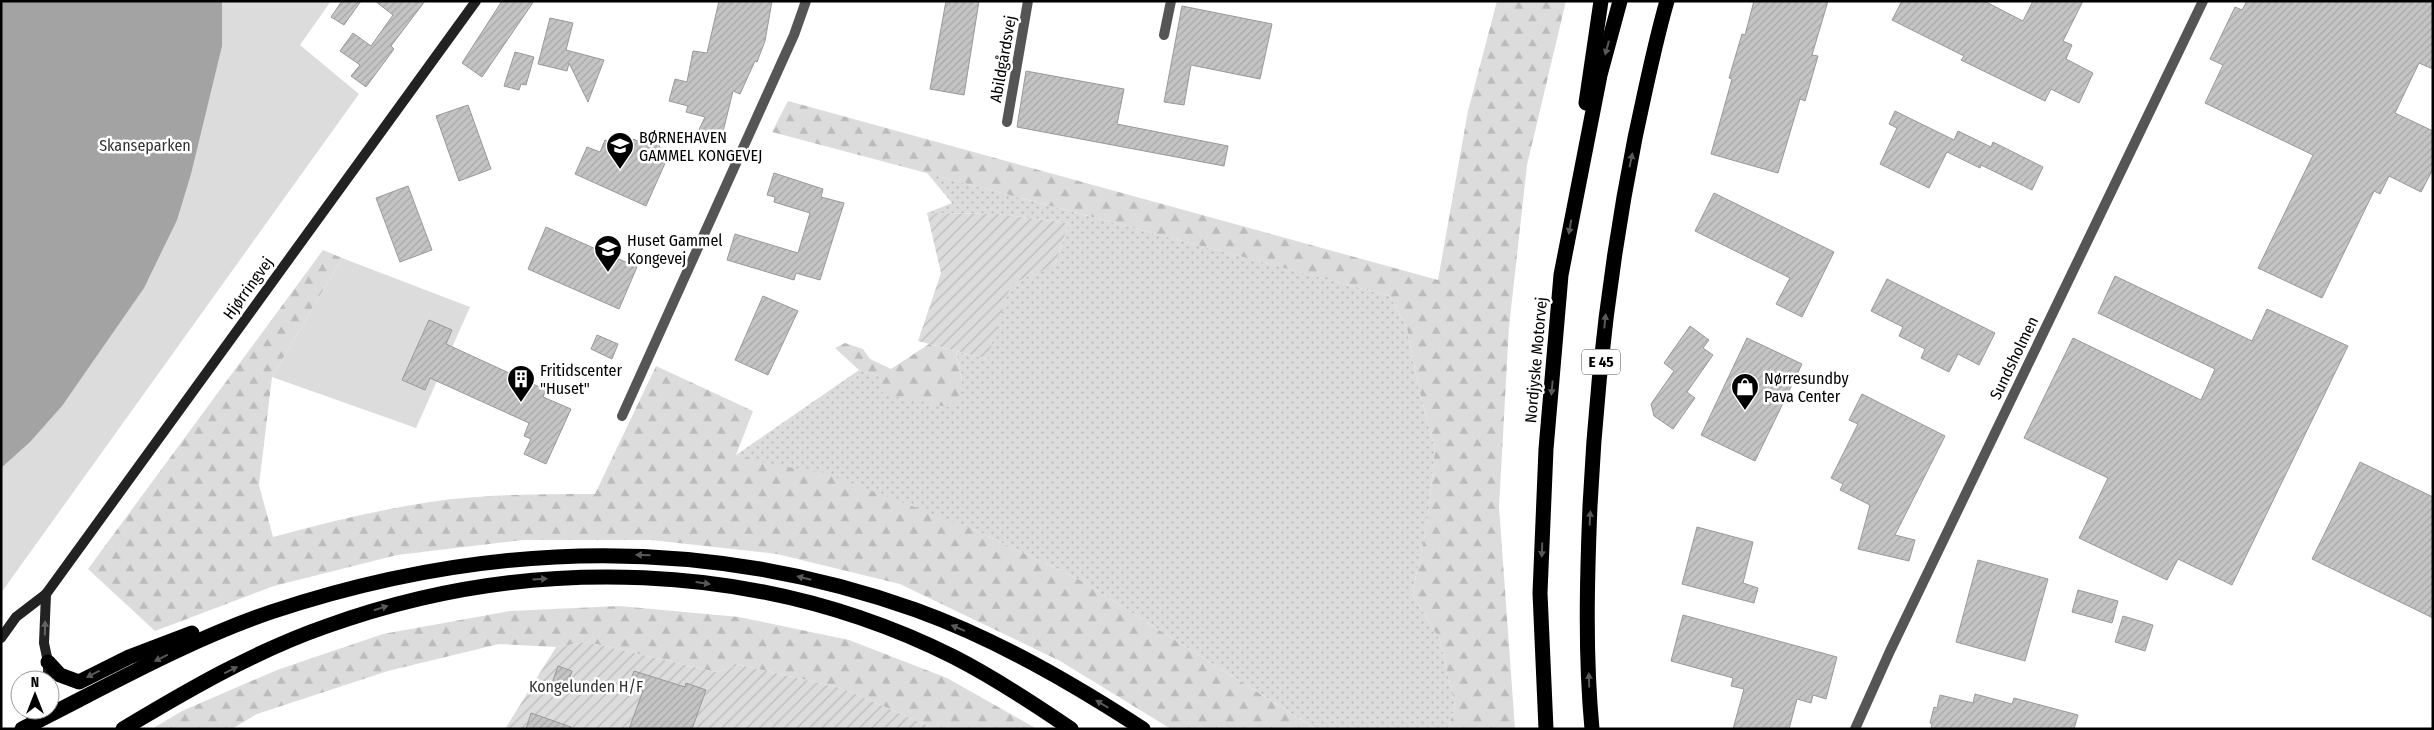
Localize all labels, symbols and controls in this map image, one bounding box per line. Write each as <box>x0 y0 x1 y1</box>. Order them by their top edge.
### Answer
street label: Abildgårdsvej <box>986 14 1020 104</box>
one-way arrow <box>1603 41 1611 56</box>
place label: BØRNEHAVEN GAMMEL KONGEVEJ <box>639 128 762 165</box>
school or university icon: BØRNEHAVEN GAMMEL KONGEVEJ <box>605 131 635 170</box>
park label: Skanseparken <box>99 136 191 155</box>
one-way arrow <box>1627 152 1635 168</box>
one-way arrow <box>1565 219 1573 235</box>
place label: Huset Gammel Kongevej <box>627 231 723 268</box>
school or university icon: Huset Gammel Kongevej <box>593 234 623 273</box>
street label: Hjørringvej <box>219 253 277 323</box>
street label: Nordjyske Motorvej <box>1521 296 1551 424</box>
one-way arrow <box>1601 313 1609 329</box>
street label: Sundsholmen <box>1986 313 2042 403</box>
road number: E 45 <box>1582 350 1620 374</box>
place label: Fritidscenter "Huset" <box>540 361 623 398</box>
building icon: Fritidscenter "Huset" <box>506 364 536 403</box>
place label: Nørresundby Pava Center <box>1764 369 1849 406</box>
shop icon: Nørresundby Pava Center <box>1730 372 1760 411</box>
one-way arrow <box>1547 381 1555 397</box>
one-way arrow <box>1586 509 1594 525</box>
one-way arrow <box>1538 543 1546 559</box>
one-way arrow <box>635 551 651 559</box>
one-way arrow <box>796 573 811 581</box>
one-way arrow <box>533 574 549 582</box>
one-way arrow <box>695 579 711 587</box>
one-way arrow <box>374 604 389 612</box>
one-way arrow <box>41 620 49 636</box>
one-way arrow <box>951 623 965 631</box>
one-way arrow <box>154 654 168 662</box>
one-way arrow <box>224 665 238 673</box>
north arrow <box>10 670 60 720</box>
one-way arrow <box>86 671 100 679</box>
one-way arrow <box>1585 672 1593 688</box>
text: N <box>31 674 39 691</box>
park label: Kongelunden H/F <box>529 677 643 696</box>
one-way arrow <box>1095 699 1108 708</box>

